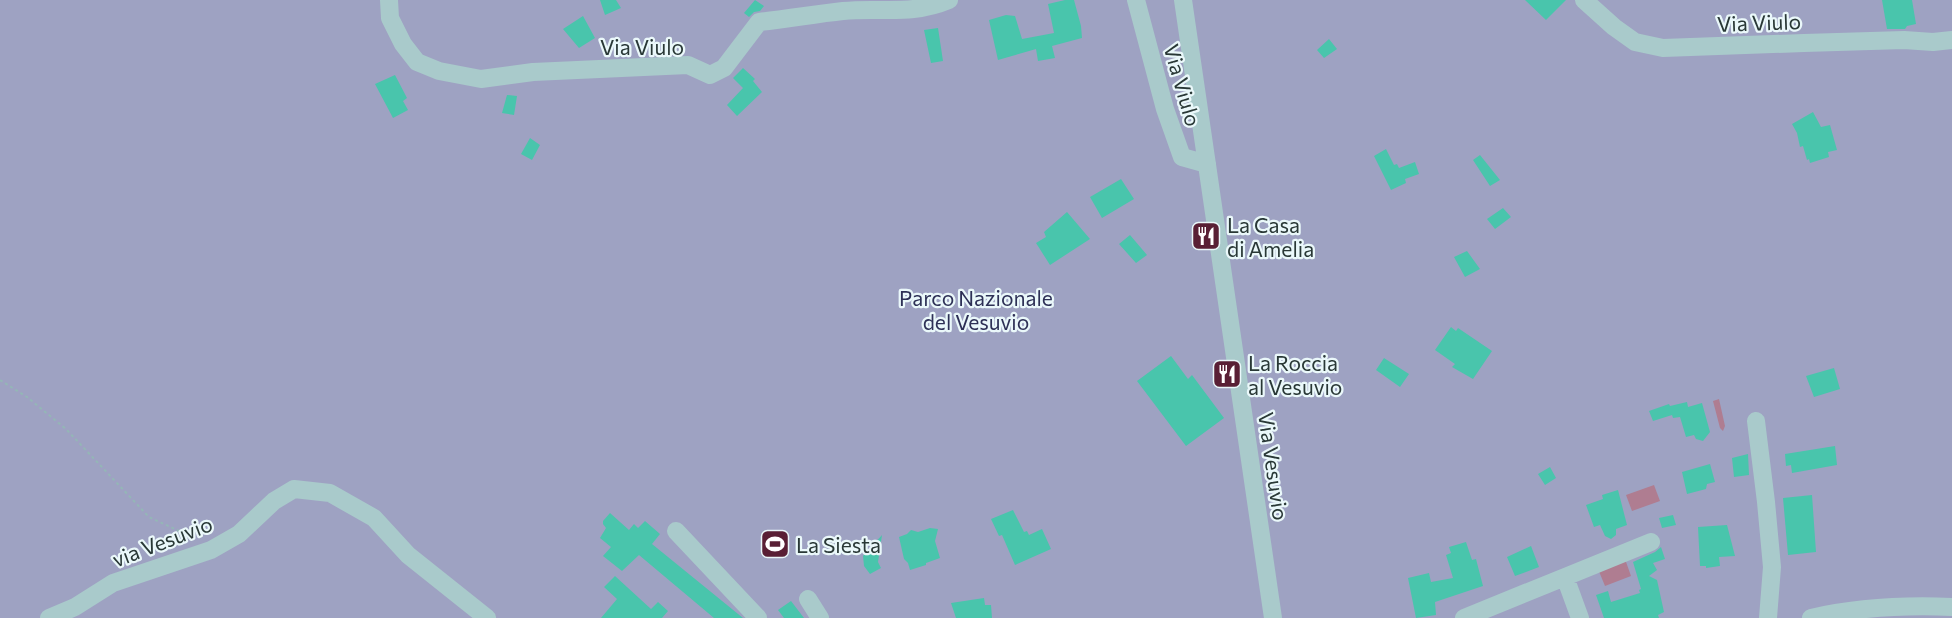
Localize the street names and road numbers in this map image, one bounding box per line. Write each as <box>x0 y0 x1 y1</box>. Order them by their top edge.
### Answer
street label: Via Viulo <box>1716 8 1802 36</box>
street label: Via Viulo <box>600 34 684 59</box>
street label: Via Viulo <box>1159 41 1207 129</box>
street label: Via Vesuvio <box>1254 410 1294 522</box>
street label: via Vesuvio <box>108 510 216 572</box>

